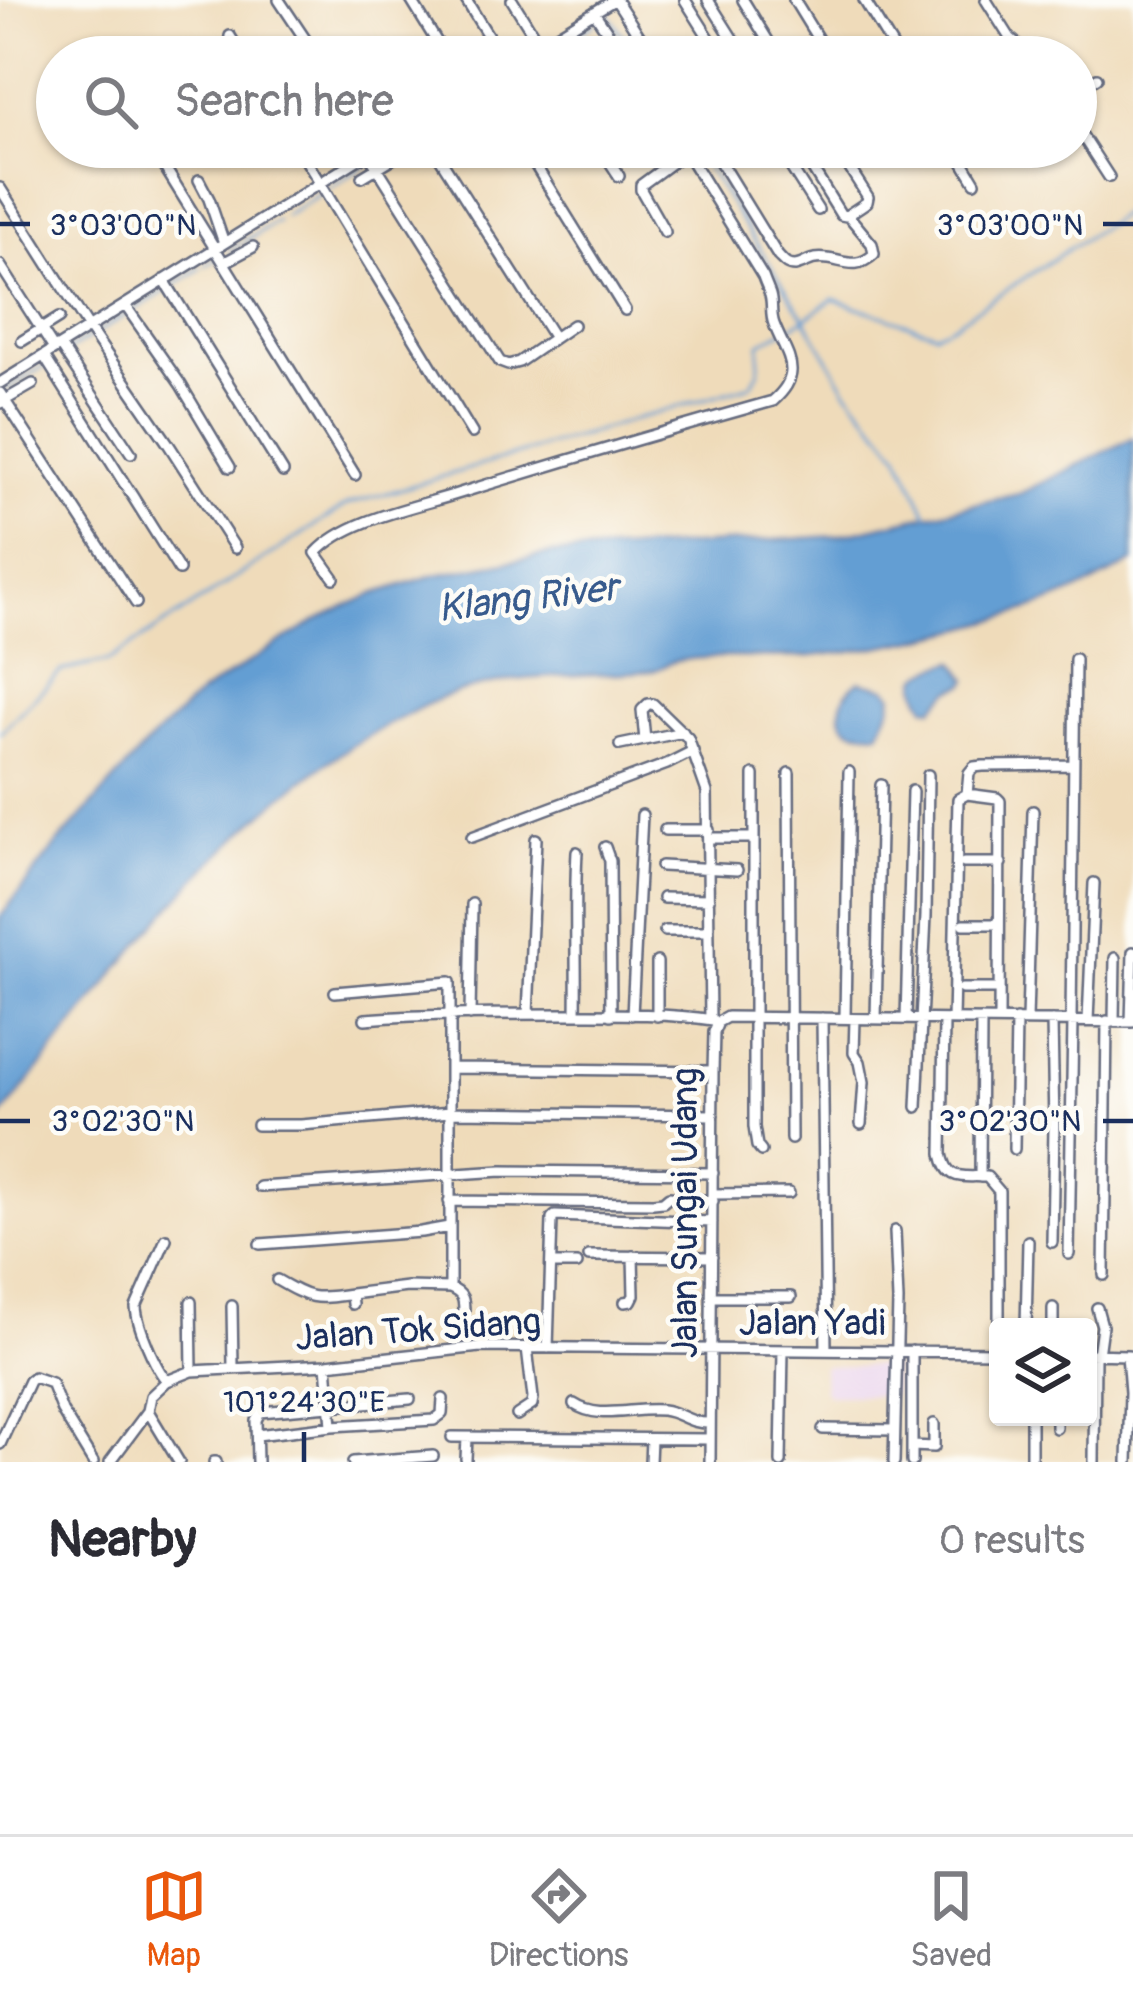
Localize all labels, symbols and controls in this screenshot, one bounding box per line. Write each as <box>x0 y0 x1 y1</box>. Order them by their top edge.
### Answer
search box <box>36 36 1097 168</box>
icon: search <box>78 69 144 135</box>
text: Search here <box>174 74 394 130</box>
text: 3°03'00"N <box>50 207 196 244</box>
text: 3°03'00"N <box>937 207 1083 244</box>
water label: Klang River <box>435 562 626 633</box>
street label: Jalan Sungai Udang <box>663 1068 708 1358</box>
text: 3°02'30"N <box>52 1103 194 1140</box>
text: 3°02'30"N <box>939 1103 1081 1140</box>
street label: Jalan Tok Sidang <box>294 1299 542 1361</box>
street label: Jalan Yadi <box>739 1301 885 1346</box>
map controls <box>989 1318 1097 1426</box>
button: layers <box>989 1318 1097 1426</box>
text: 101°24'30"E <box>223 1384 385 1421</box>
text: Nearby <box>48 1508 196 1572</box>
text: 0 results <box>939 1516 1085 1565</box>
tab: Map <box>141 1863 207 1976</box>
tab: Directions <box>489 1863 629 1976</box>
tab: Saved <box>910 1863 992 1976</box>

